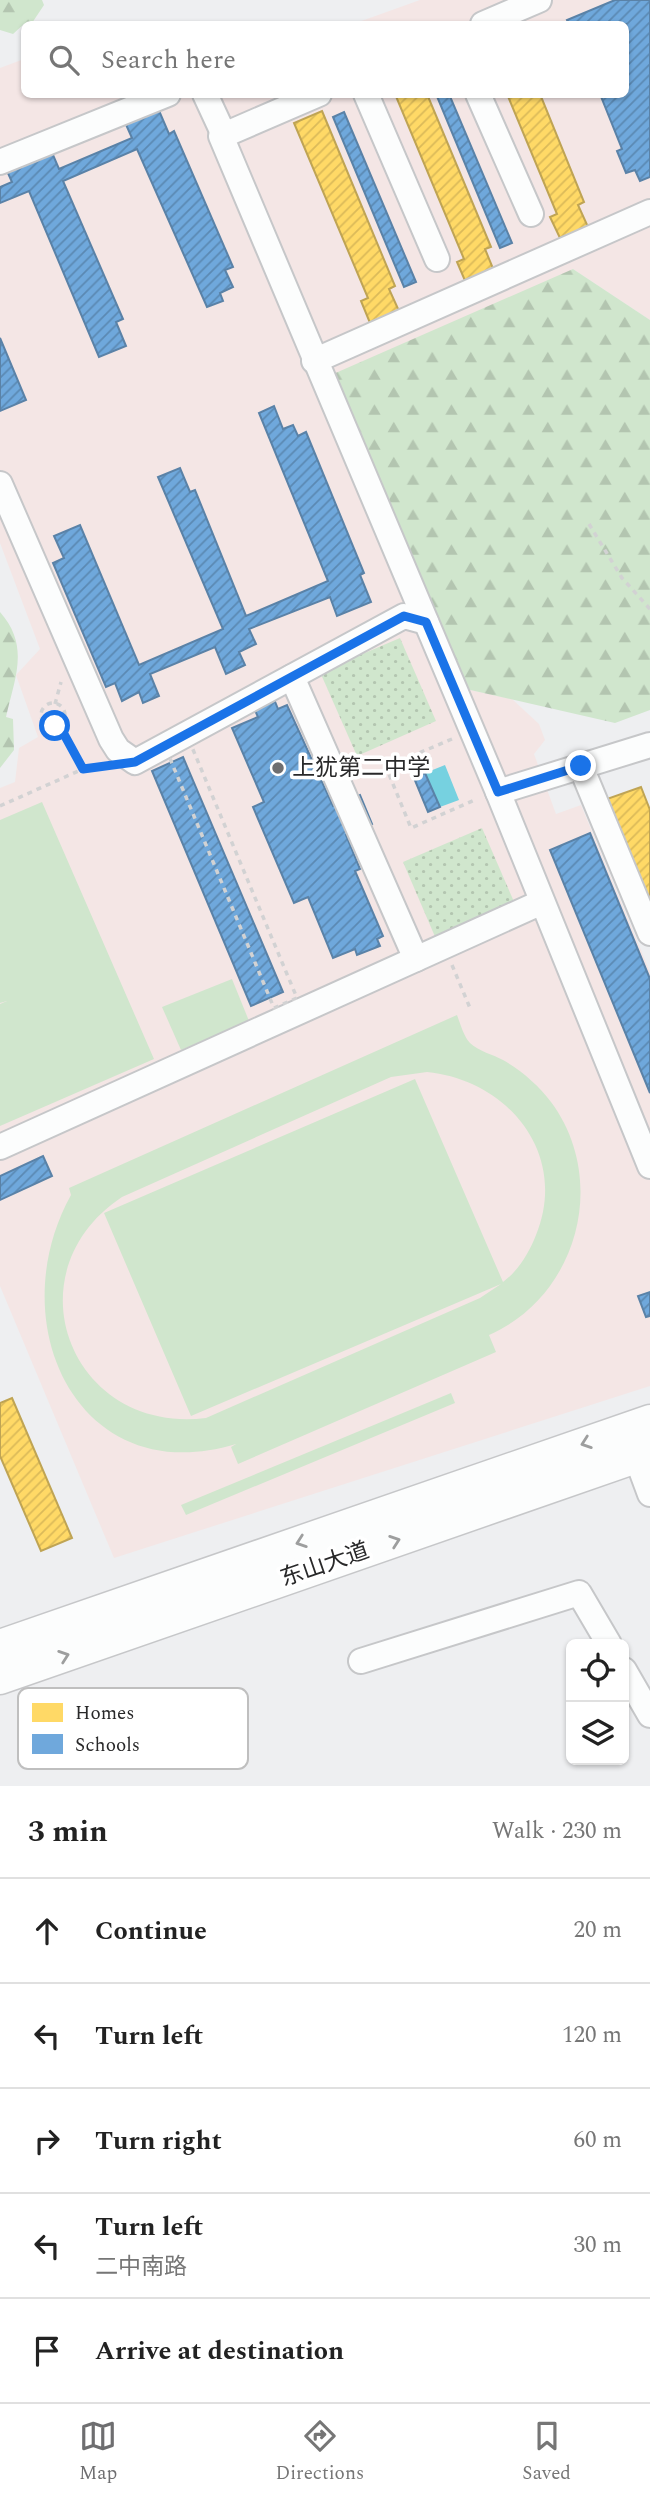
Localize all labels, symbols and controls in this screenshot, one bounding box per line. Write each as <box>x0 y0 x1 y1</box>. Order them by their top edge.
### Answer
search box <box>21 21 629 98</box>
text: Search here <box>101 40 236 80</box>
icon: search <box>45 41 83 79</box>
route start <box>39 710 70 741</box>
route end <box>565 750 596 781</box>
place label: 上犹第二中学 <box>292 751 430 786</box>
marker: 上犹第二中学 <box>270 760 286 776</box>
one-way arrow <box>580 1435 592 1449</box>
street label: 东山大道 <box>276 1533 374 1597</box>
one-way arrow <box>296 1534 308 1548</box>
one-way arrow <box>388 1535 401 1549</box>
map controls <box>566 1639 629 1765</box>
button: locate <box>566 1639 629 1702</box>
one-way arrow <box>58 1650 70 1664</box>
legend <box>18 1688 248 1769</box>
text: Homes <box>75 1699 134 1728</box>
button: layers <box>566 1702 629 1765</box>
text: Schools <box>75 1731 140 1760</box>
text: 3 min <box>28 1809 108 1855</box>
text: Walk · 230 m <box>492 1814 622 1849</box>
text: Continue <box>95 1911 207 1951</box>
icon: ahead <box>28 1912 66 1950</box>
text: 20 m <box>573 1913 622 1948</box>
text: Turn left <box>95 2016 203 2056</box>
icon: left <box>28 2017 66 2055</box>
text: 120 m <box>562 2018 622 2053</box>
text: Turn right <box>95 2121 222 2161</box>
icon: right <box>28 2122 66 2160</box>
text: 60 m <box>573 2123 622 2158</box>
text: Turn left <box>95 2207 203 2247</box>
icon: left <box>28 2227 66 2265</box>
text: 30 m <box>573 2228 622 2263</box>
text: 二中南路 <box>95 2250 187 2285</box>
text: Arrive at destination <box>95 2331 344 2371</box>
icon: arrive <box>28 2332 66 2370</box>
tab: Map <box>79 2417 117 2488</box>
tab: Directions <box>275 2417 364 2488</box>
tab: Saved <box>522 2417 571 2488</box>

